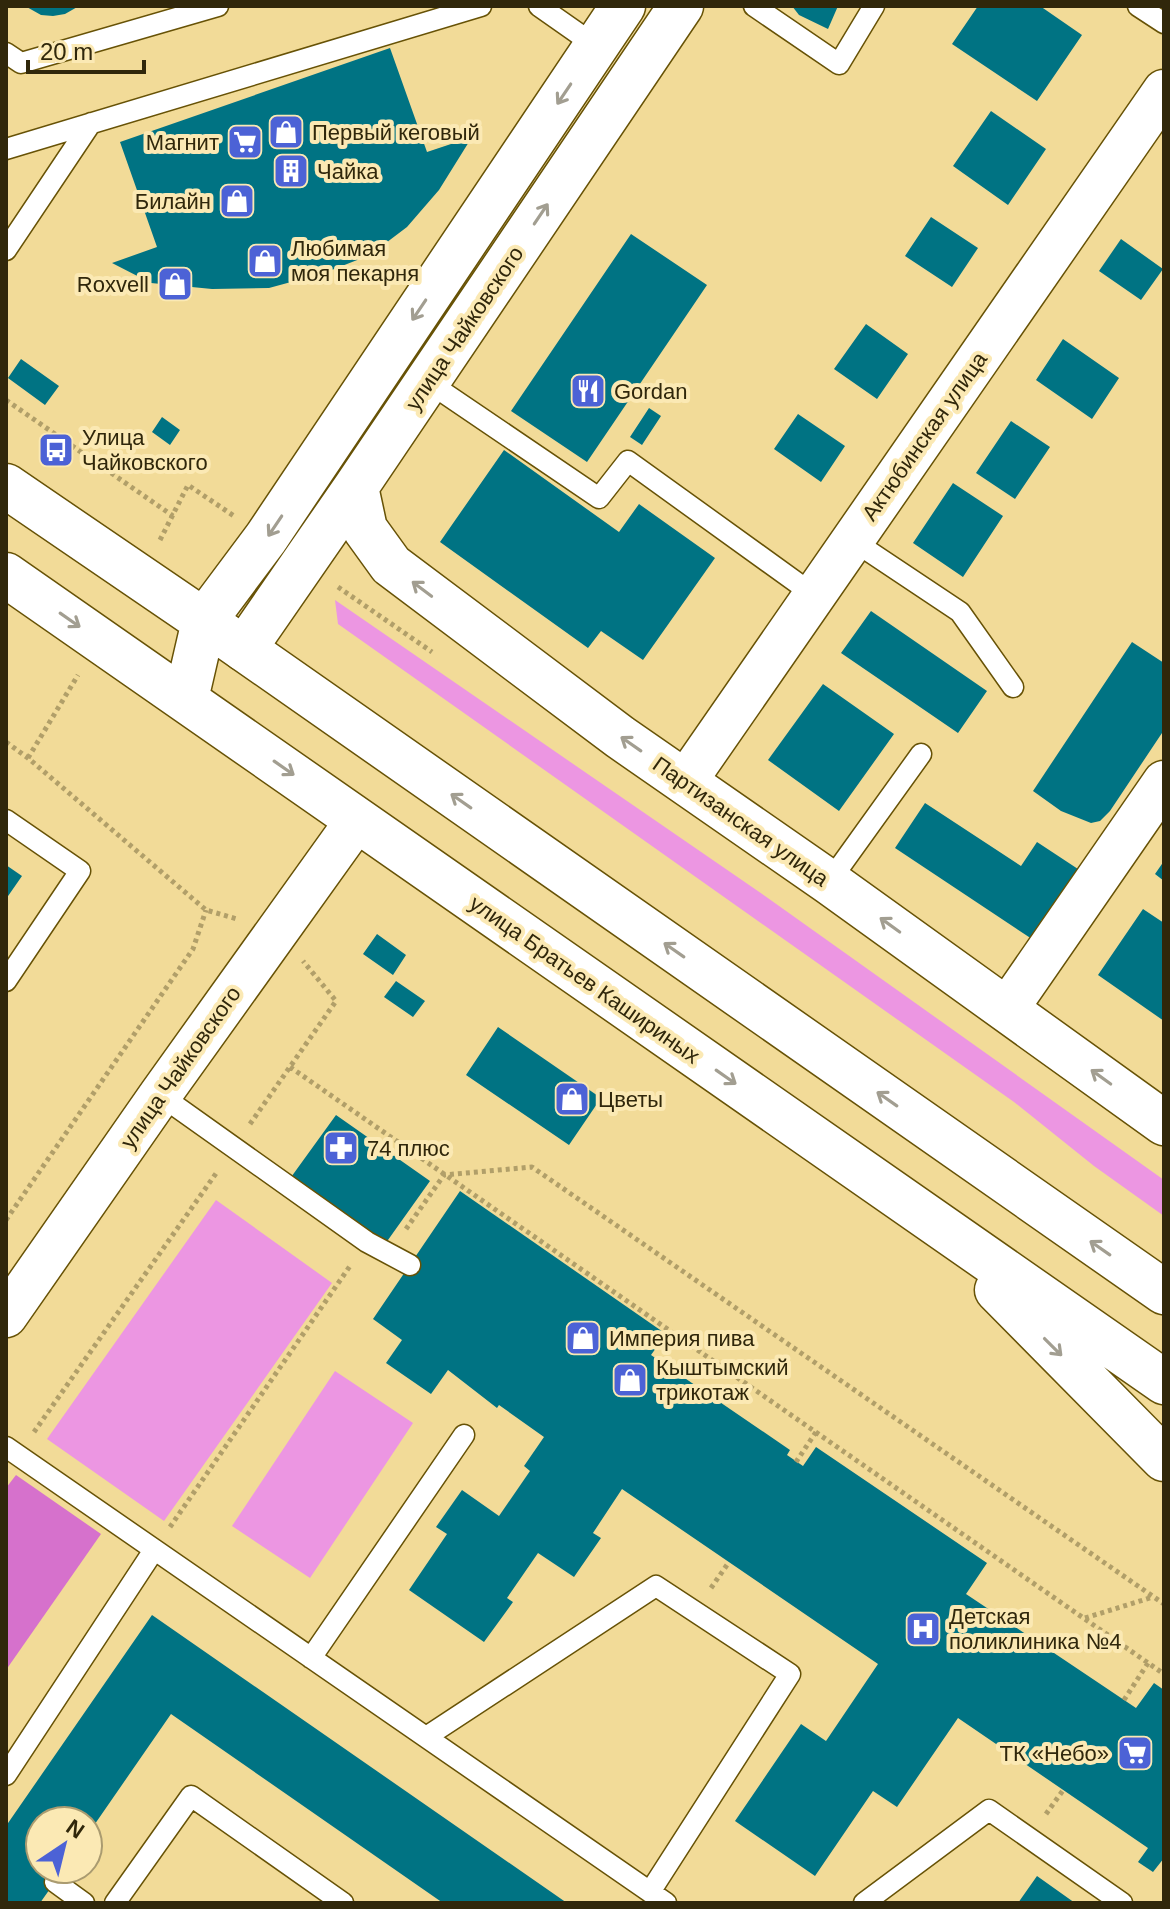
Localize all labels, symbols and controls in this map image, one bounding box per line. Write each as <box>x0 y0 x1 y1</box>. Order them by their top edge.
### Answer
scale bar <box>28 24 144 74</box>
text: 20 m <box>40 38 93 65</box>
one-way arrow <box>556 82 572 104</box>
shop icon: Первый кеговый <box>267 113 305 151</box>
place label: Первый кеговый <box>312 120 480 145</box>
supermarket icon: Магнит <box>226 123 264 161</box>
place label: Магнит <box>146 130 219 155</box>
building icon: Чайка <box>272 152 310 190</box>
place label: Чайка <box>317 159 379 184</box>
shop icon: Билайн <box>218 182 256 220</box>
place label: Билайн <box>135 189 211 214</box>
one-way arrow <box>533 203 549 226</box>
place label: Любимая моя пекарня <box>291 236 419 286</box>
shop icon: Любимая моя пекарня <box>246 242 284 280</box>
street label: улица Чайковского <box>400 242 529 415</box>
shop icon: Roxvell <box>156 265 194 303</box>
place label: Roxvell <box>77 272 149 297</box>
one-way arrow <box>411 298 427 321</box>
street label: Актюбинская улица <box>857 347 992 525</box>
restaurant icon: Gordan <box>569 372 607 410</box>
place label: Gordan <box>614 379 687 404</box>
place label: Улица Чайковского <box>82 425 208 475</box>
bus stop icon: Улица Чайковского <box>37 431 75 469</box>
one-way arrow <box>266 514 282 537</box>
one-way arrow <box>412 580 434 597</box>
one-way arrow <box>59 611 80 628</box>
one-way arrow <box>620 736 642 752</box>
street label: Партизанская улица <box>648 751 834 892</box>
one-way arrow <box>272 760 294 776</box>
one-way arrow <box>450 793 472 809</box>
street label: улица Братьев Кашириных <box>465 890 705 1069</box>
one-way arrow <box>879 917 901 934</box>
one-way arrow <box>663 942 685 958</box>
street label: улица Чайковского <box>115 981 246 1153</box>
one-way arrow <box>715 1069 737 1085</box>
one-way arrow <box>1090 1069 1112 1085</box>
shop icon: Цветы <box>553 1080 591 1118</box>
place label: Цветы <box>598 1087 663 1112</box>
one-way arrow <box>876 1091 898 1107</box>
pharmacy icon: 74 плюс <box>322 1129 360 1167</box>
place label: 74 плюс <box>367 1136 450 1161</box>
one-way arrow <box>1090 1240 1112 1256</box>
shop icon: Империя пива <box>564 1319 602 1357</box>
place label: Империя пива <box>609 1326 755 1351</box>
one-way arrow <box>1043 1337 1063 1356</box>
place label: Кыштымский трикотаж <box>656 1355 789 1405</box>
shop icon: Кыштымский трикотаж <box>611 1361 649 1399</box>
place label: Детская поликлиника №4 <box>949 1604 1122 1654</box>
hospital icon: Детская поликлиника №4 <box>904 1610 942 1648</box>
supermarket icon: ТК «Небо» <box>1116 1734 1154 1772</box>
place label: ТК «Небо» <box>999 1741 1109 1766</box>
north arrow <box>24 1805 104 1885</box>
text: N <box>62 1814 89 1844</box>

